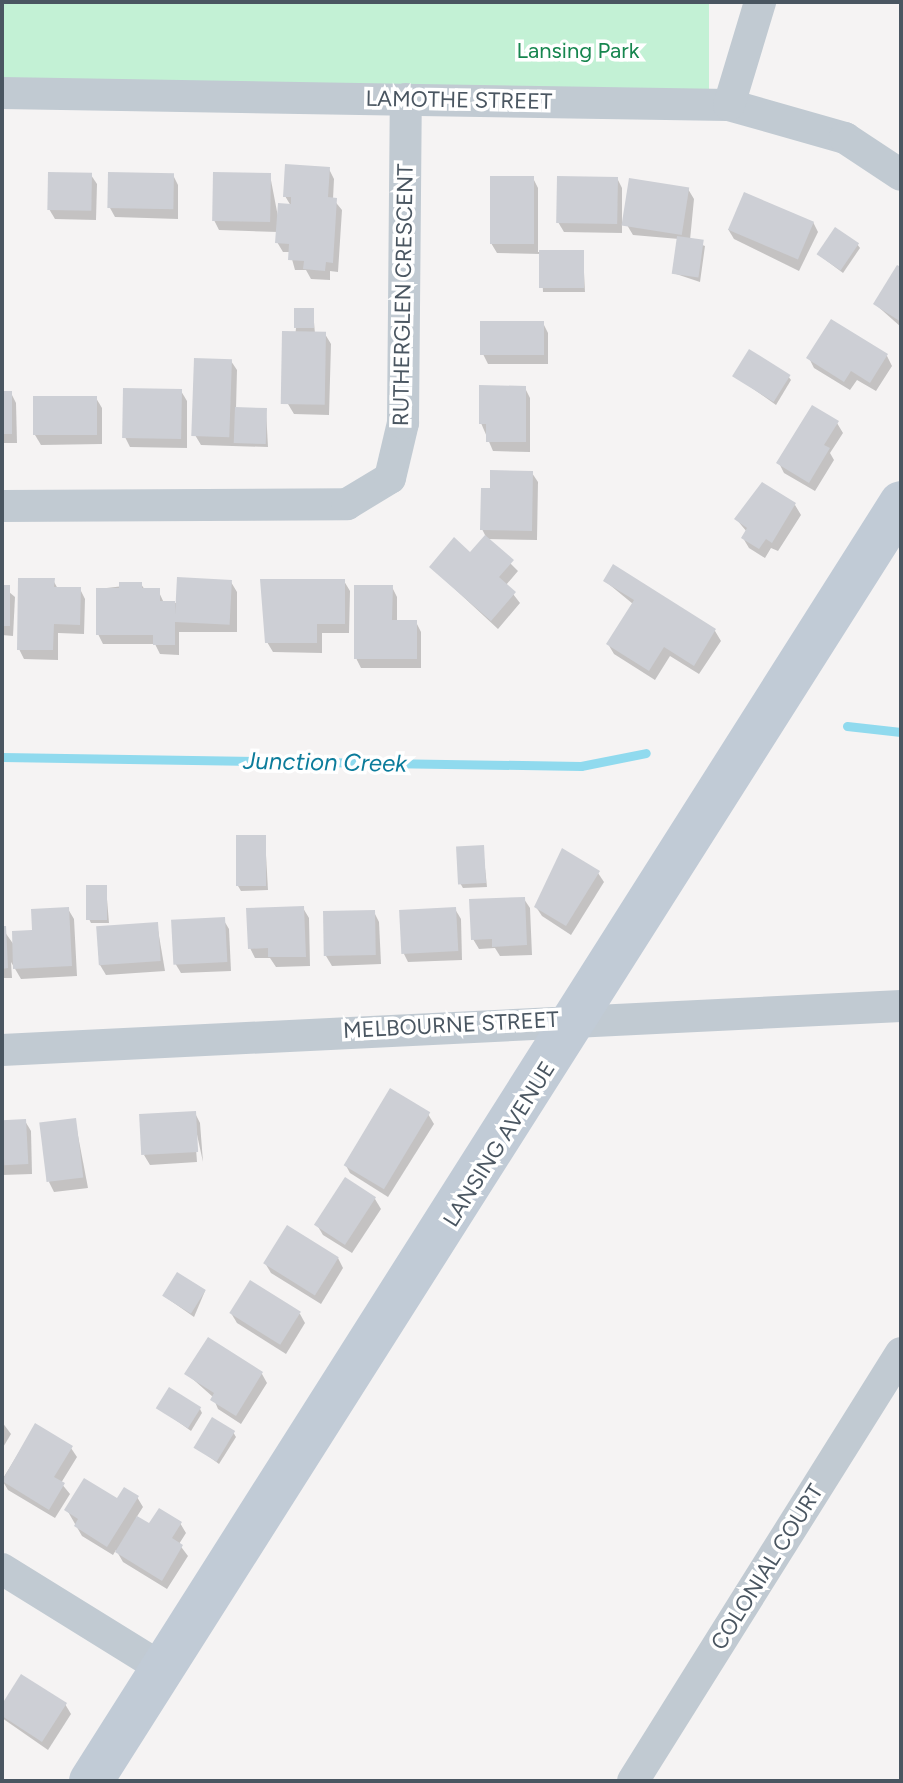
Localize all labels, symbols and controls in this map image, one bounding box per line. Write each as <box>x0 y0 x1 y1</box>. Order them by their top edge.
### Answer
park label: Lansing Park <box>517 38 639 64</box>
street label: LAMOTHE STREET <box>366 85 552 115</box>
street label: RUTHERGLEN CRESCENT <box>388 164 418 426</box>
water label: Junction Creek <box>243 746 407 778</box>
street label: MELBOURNE STREET <box>342 1006 560 1044</box>
street label: LANSING AVENUE <box>438 1057 560 1231</box>
street label: COLONIAL COURT <box>705 1479 829 1655</box>

